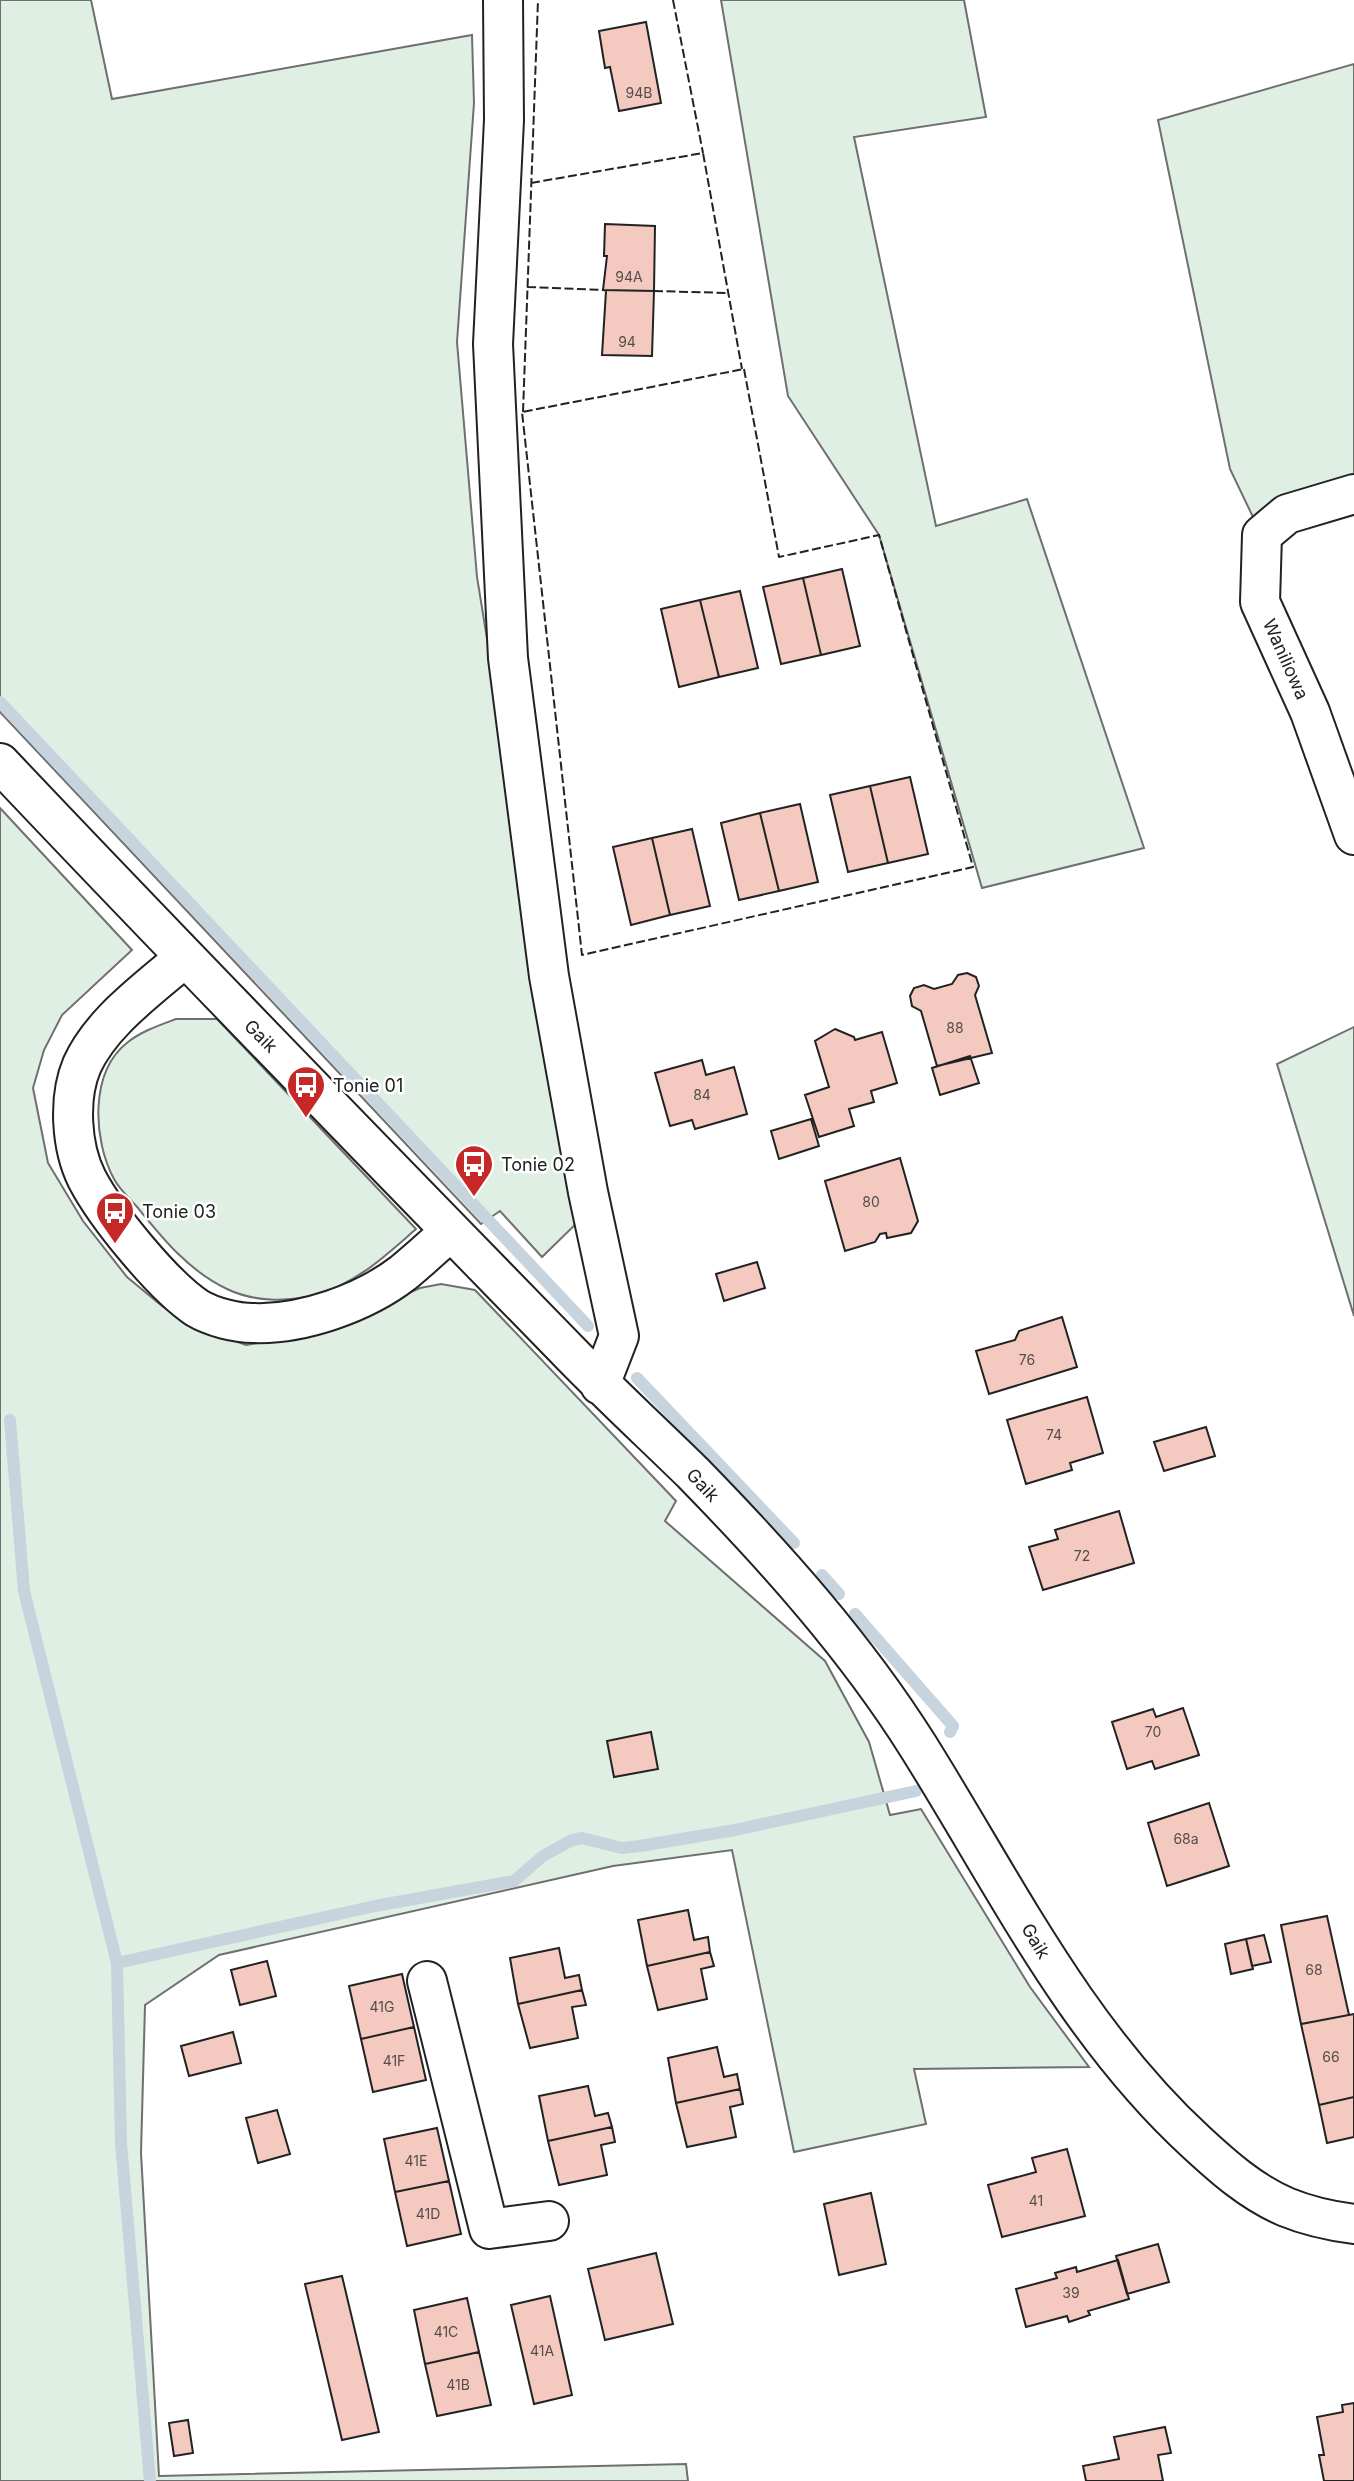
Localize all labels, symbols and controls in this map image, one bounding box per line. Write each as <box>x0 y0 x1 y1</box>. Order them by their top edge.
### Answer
house number: 94B <box>626 84 652 101</box>
house number: 94A <box>615 268 643 285</box>
house number: 94 <box>618 333 636 350</box>
street label: Waniliowa <box>1259 615 1313 703</box>
street label: Gaik <box>240 1015 282 1057</box>
house number: 88 <box>946 1019 964 1036</box>
bus stop icon: Tonie 01 <box>285 1064 327 1119</box>
place label: Tonie 01 <box>333 1075 403 1096</box>
house number: 84 <box>693 1086 711 1103</box>
bus stop icon: Tonie 02 <box>453 1143 495 1198</box>
place label: Tonie 02 <box>501 1154 575 1175</box>
bus stop icon: Tonie 03 <box>94 1190 136 1245</box>
house number: 80 <box>862 1193 880 1210</box>
place label: Tonie 03 <box>142 1201 216 1222</box>
house number: 76 <box>1019 1351 1035 1368</box>
house number: 74 <box>1046 1426 1062 1443</box>
street label: Gaik <box>682 1464 724 1506</box>
house number: 72 <box>1074 1547 1090 1564</box>
house number: 70 <box>1145 1723 1161 1740</box>
house number: 68a <box>1173 1830 1199 1847</box>
street label: Gaik <box>1017 1919 1055 1963</box>
house number: 68 <box>1305 1961 1323 1978</box>
house number: 41G <box>370 1998 394 2015</box>
house number: 66 <box>1322 2048 1340 2065</box>
house number: 41F <box>383 2052 405 2069</box>
house number: 41E <box>405 2152 427 2169</box>
house number: 41 <box>1029 2192 1043 2209</box>
house number: 41D <box>416 2205 440 2222</box>
house number: 39 <box>1062 2284 1080 2301</box>
house number: 41C <box>434 2323 458 2340</box>
house number: 41A <box>530 2342 554 2359</box>
house number: 41B <box>446 2376 470 2393</box>

